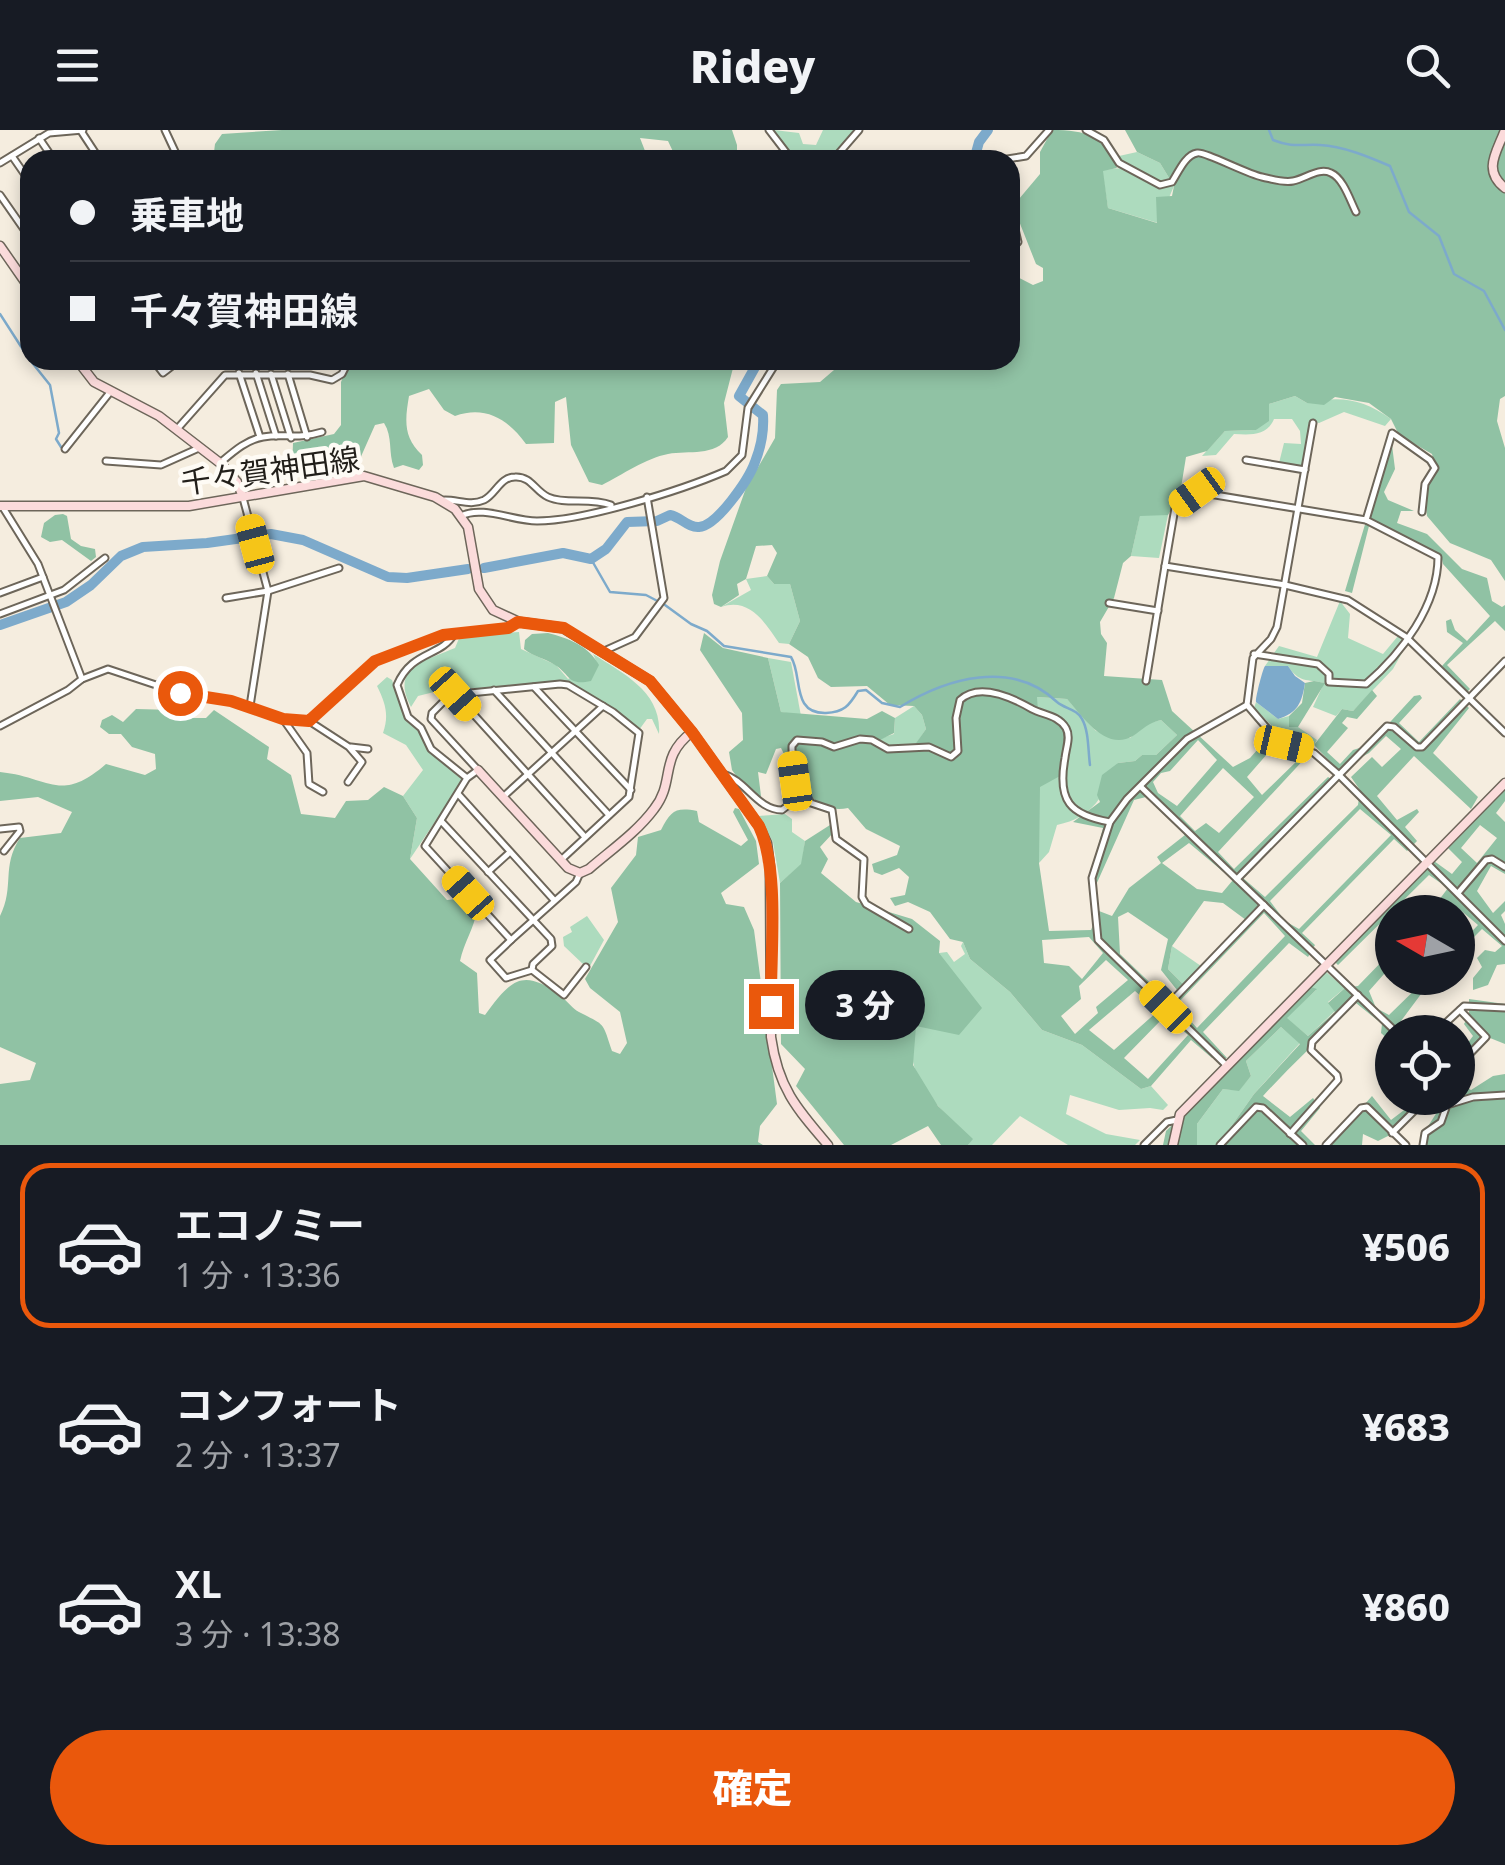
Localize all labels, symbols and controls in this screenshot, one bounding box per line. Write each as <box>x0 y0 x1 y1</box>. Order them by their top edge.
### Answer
text: Ridey <box>690 35 815 96</box>
icon: menu <box>50 38 105 93</box>
icon: search <box>1400 38 1455 93</box>
text: 乗車地 <box>130 188 244 240</box>
text: 千々賀神田線 <box>130 284 358 336</box>
street label: 千々賀神田線 <box>178 437 362 503</box>
car <box>1164 462 1230 522</box>
car <box>233 511 277 577</box>
car <box>424 662 486 726</box>
route start <box>158 671 203 716</box>
car <box>1251 723 1317 765</box>
car <box>776 749 814 813</box>
car <box>437 861 499 925</box>
north arrow <box>1375 895 1475 995</box>
map controls <box>1375 895 1475 1115</box>
callout: 3 分 <box>806 971 926 1041</box>
car <box>1134 975 1198 1039</box>
text: 3 分 <box>836 983 894 1026</box>
route end <box>749 984 794 1029</box>
button: locate <box>1375 1015 1475 1115</box>
text: エコノミー <box>175 1198 365 1250</box>
icon: car <box>55 1201 145 1291</box>
text: ¥506 <box>1362 1220 1450 1272</box>
text: 1 分 · 13:36 <box>175 1253 341 1296</box>
text: コンフォート <box>175 1378 402 1430</box>
icon: car <box>55 1381 145 1471</box>
text: ¥683 <box>1362 1400 1450 1452</box>
text: 2 分 · 13:37 <box>175 1433 341 1476</box>
text: XL <box>175 1557 222 1609</box>
icon: car <box>55 1561 145 1651</box>
text: ¥860 <box>1362 1580 1450 1632</box>
text: 3 分 · 13:38 <box>175 1612 341 1655</box>
button: 確定 <box>50 1730 1455 1845</box>

